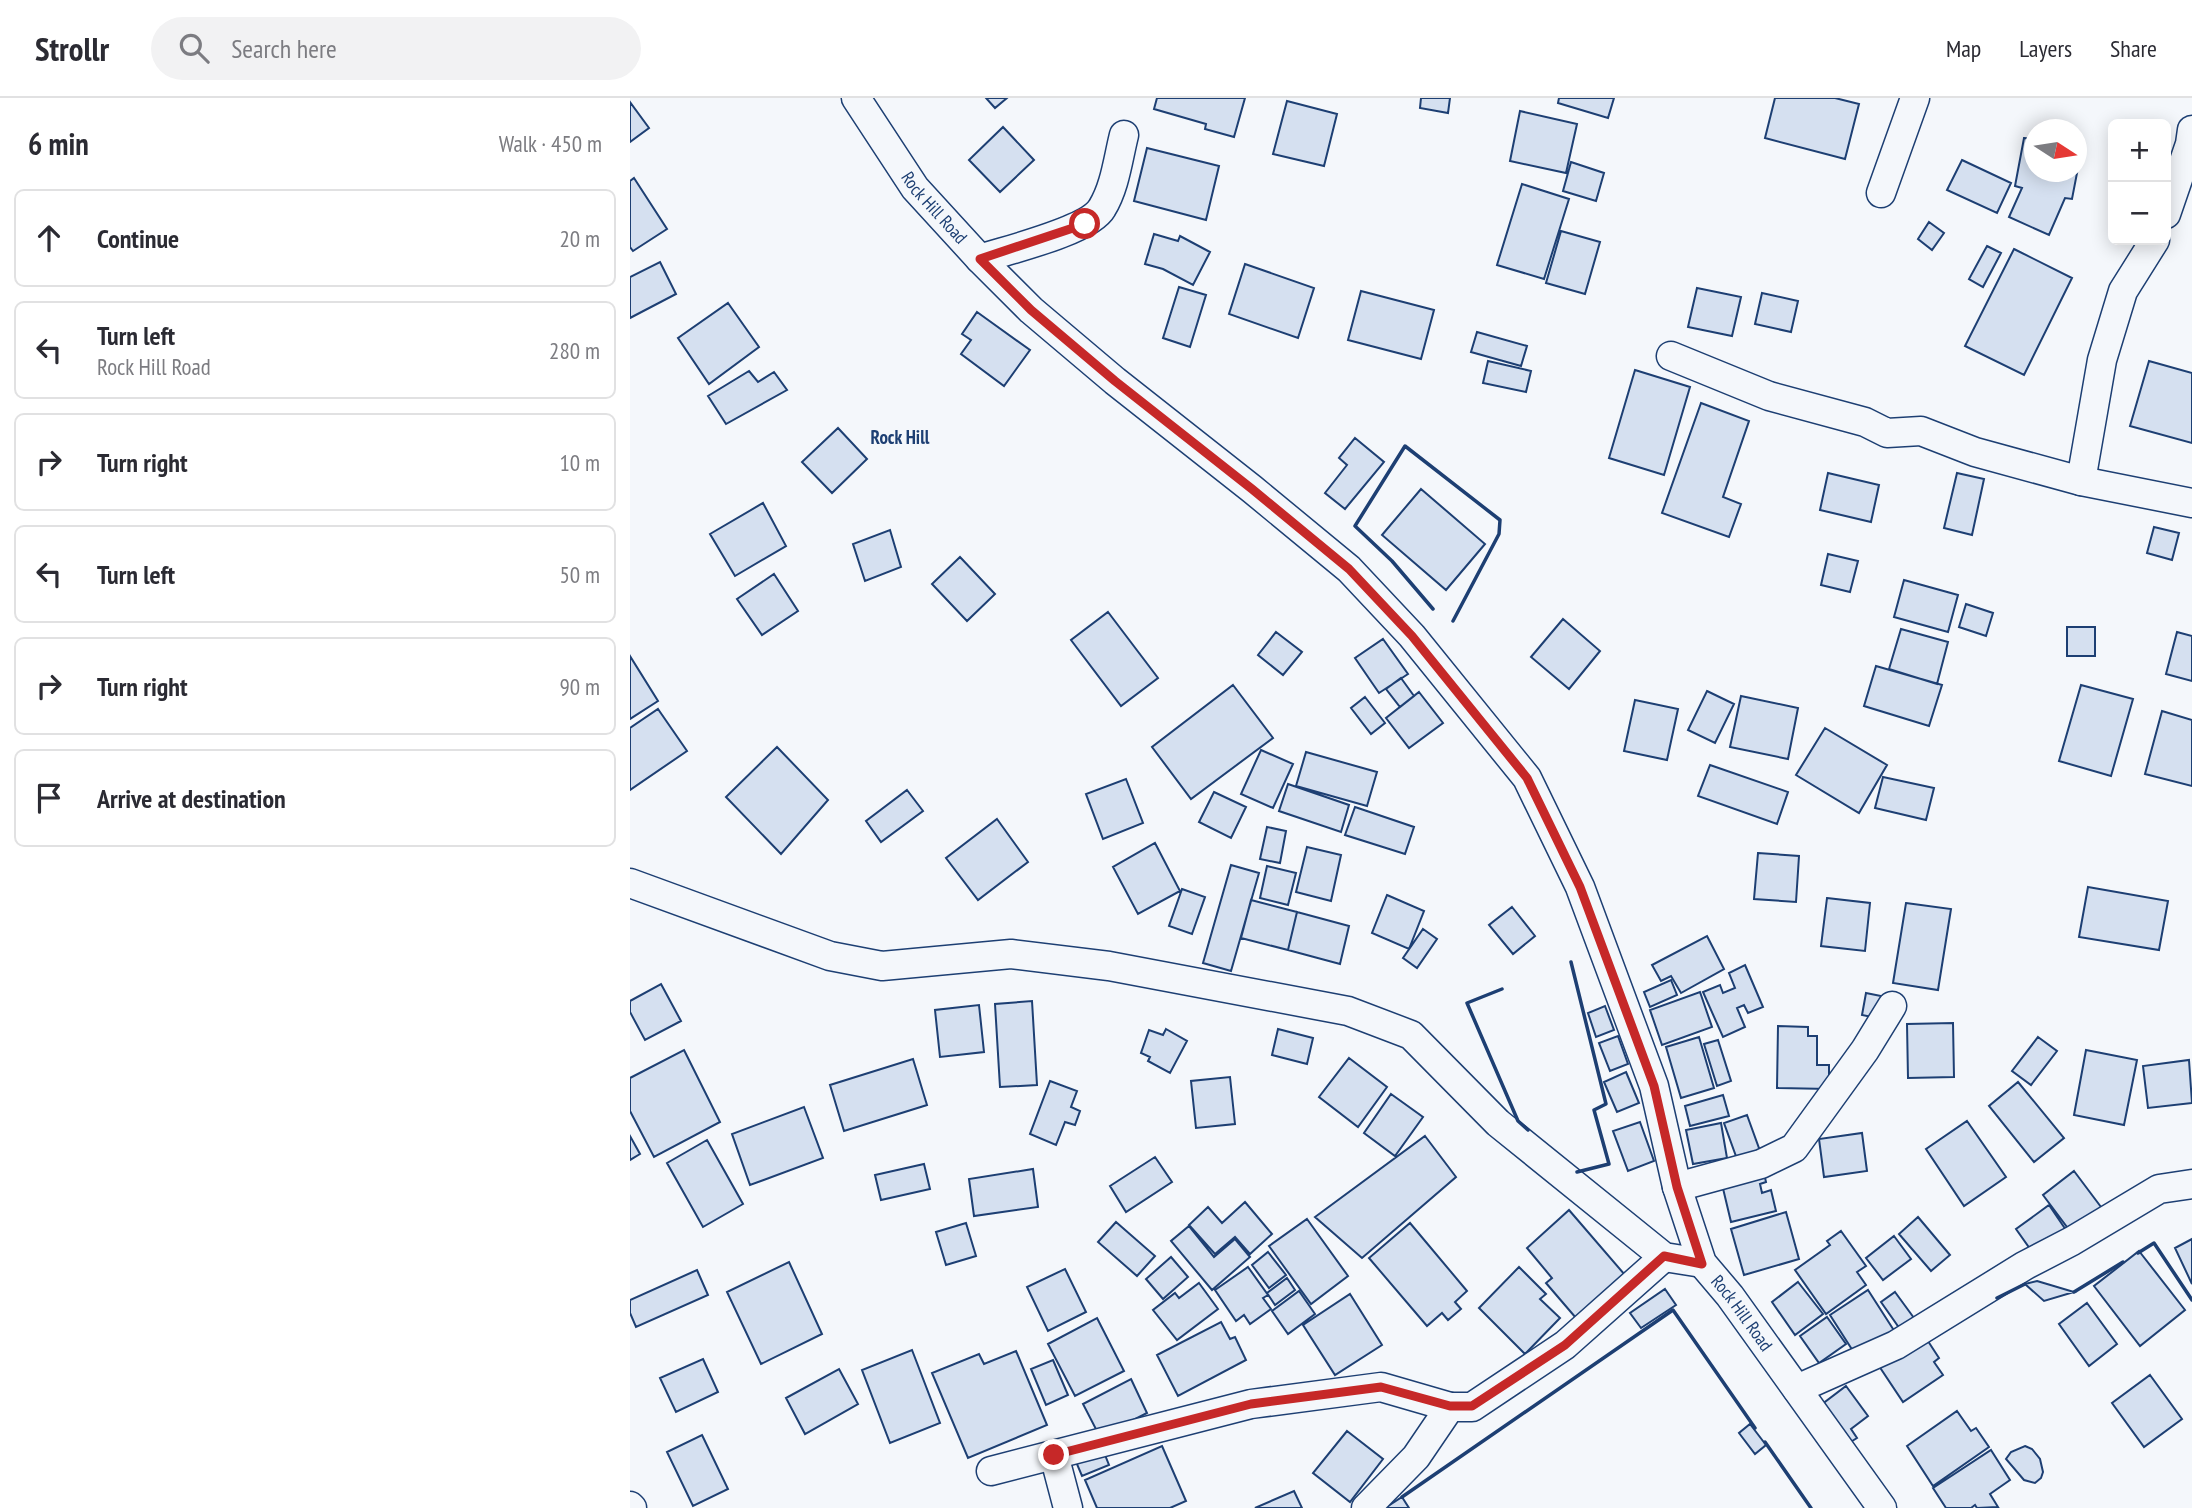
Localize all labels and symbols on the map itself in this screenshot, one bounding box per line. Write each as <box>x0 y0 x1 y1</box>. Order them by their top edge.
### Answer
north arrow <box>2024 119 2087 182</box>
street label: Rock Hill Road <box>896 167 972 248</box>
route start <box>1069 208 1100 239</box>
district label: Rock Hill <box>871 425 930 449</box>
street label: Rock Hill Road <box>1706 1270 1778 1355</box>
route end <box>1038 1439 1069 1470</box>

